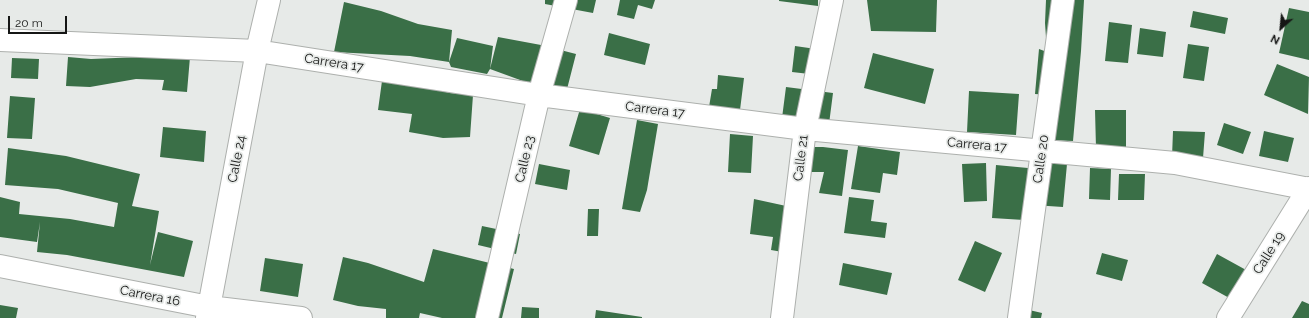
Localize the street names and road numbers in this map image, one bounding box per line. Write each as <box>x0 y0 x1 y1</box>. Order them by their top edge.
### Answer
street label: Carrera 17 <box>303 51 365 75</box>
street label: Carrera 17 <box>624 99 686 121</box>
street label: Calle 24 <box>225 134 249 184</box>
street label: Calle 23 <box>512 134 538 184</box>
street label: Calle 21 <box>790 134 812 182</box>
street label: Calle 20 <box>1030 134 1052 184</box>
street label: Carrera 17 <box>946 135 1008 155</box>
street label: Calle 19 <box>1250 229 1288 277</box>
street label: Carrera 16 <box>119 283 181 309</box>

